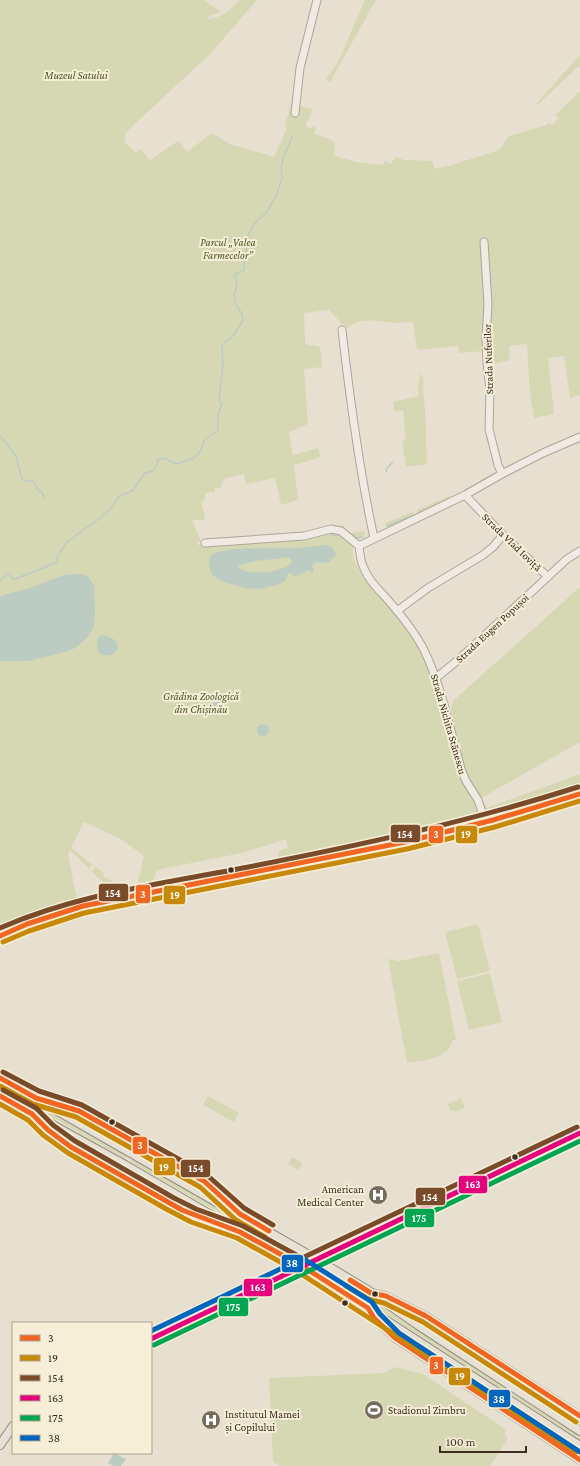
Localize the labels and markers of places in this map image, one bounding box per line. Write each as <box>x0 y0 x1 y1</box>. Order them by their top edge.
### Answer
unlabelled marker <box>226 865 236 875</box>
unlabelled marker <box>107 1117 117 1127</box>
unlabelled marker <box>510 1152 520 1162</box>
place label: American Medical Center <box>297 1183 364 1208</box>
hospital icon: American Medical Center <box>367 1184 389 1206</box>
unlabelled marker <box>370 1289 380 1299</box>
unlabelled marker <box>340 1298 350 1308</box>
sports icon: Stadionul Zimbru <box>363 1399 385 1421</box>
place label: Stadionul Zimbru <box>388 1404 466 1416</box>
place label: Institutul Mamei și Copilului <box>225 1408 300 1435</box>
hospital icon: Institutul Mamei și Copilului <box>200 1409 222 1431</box>

